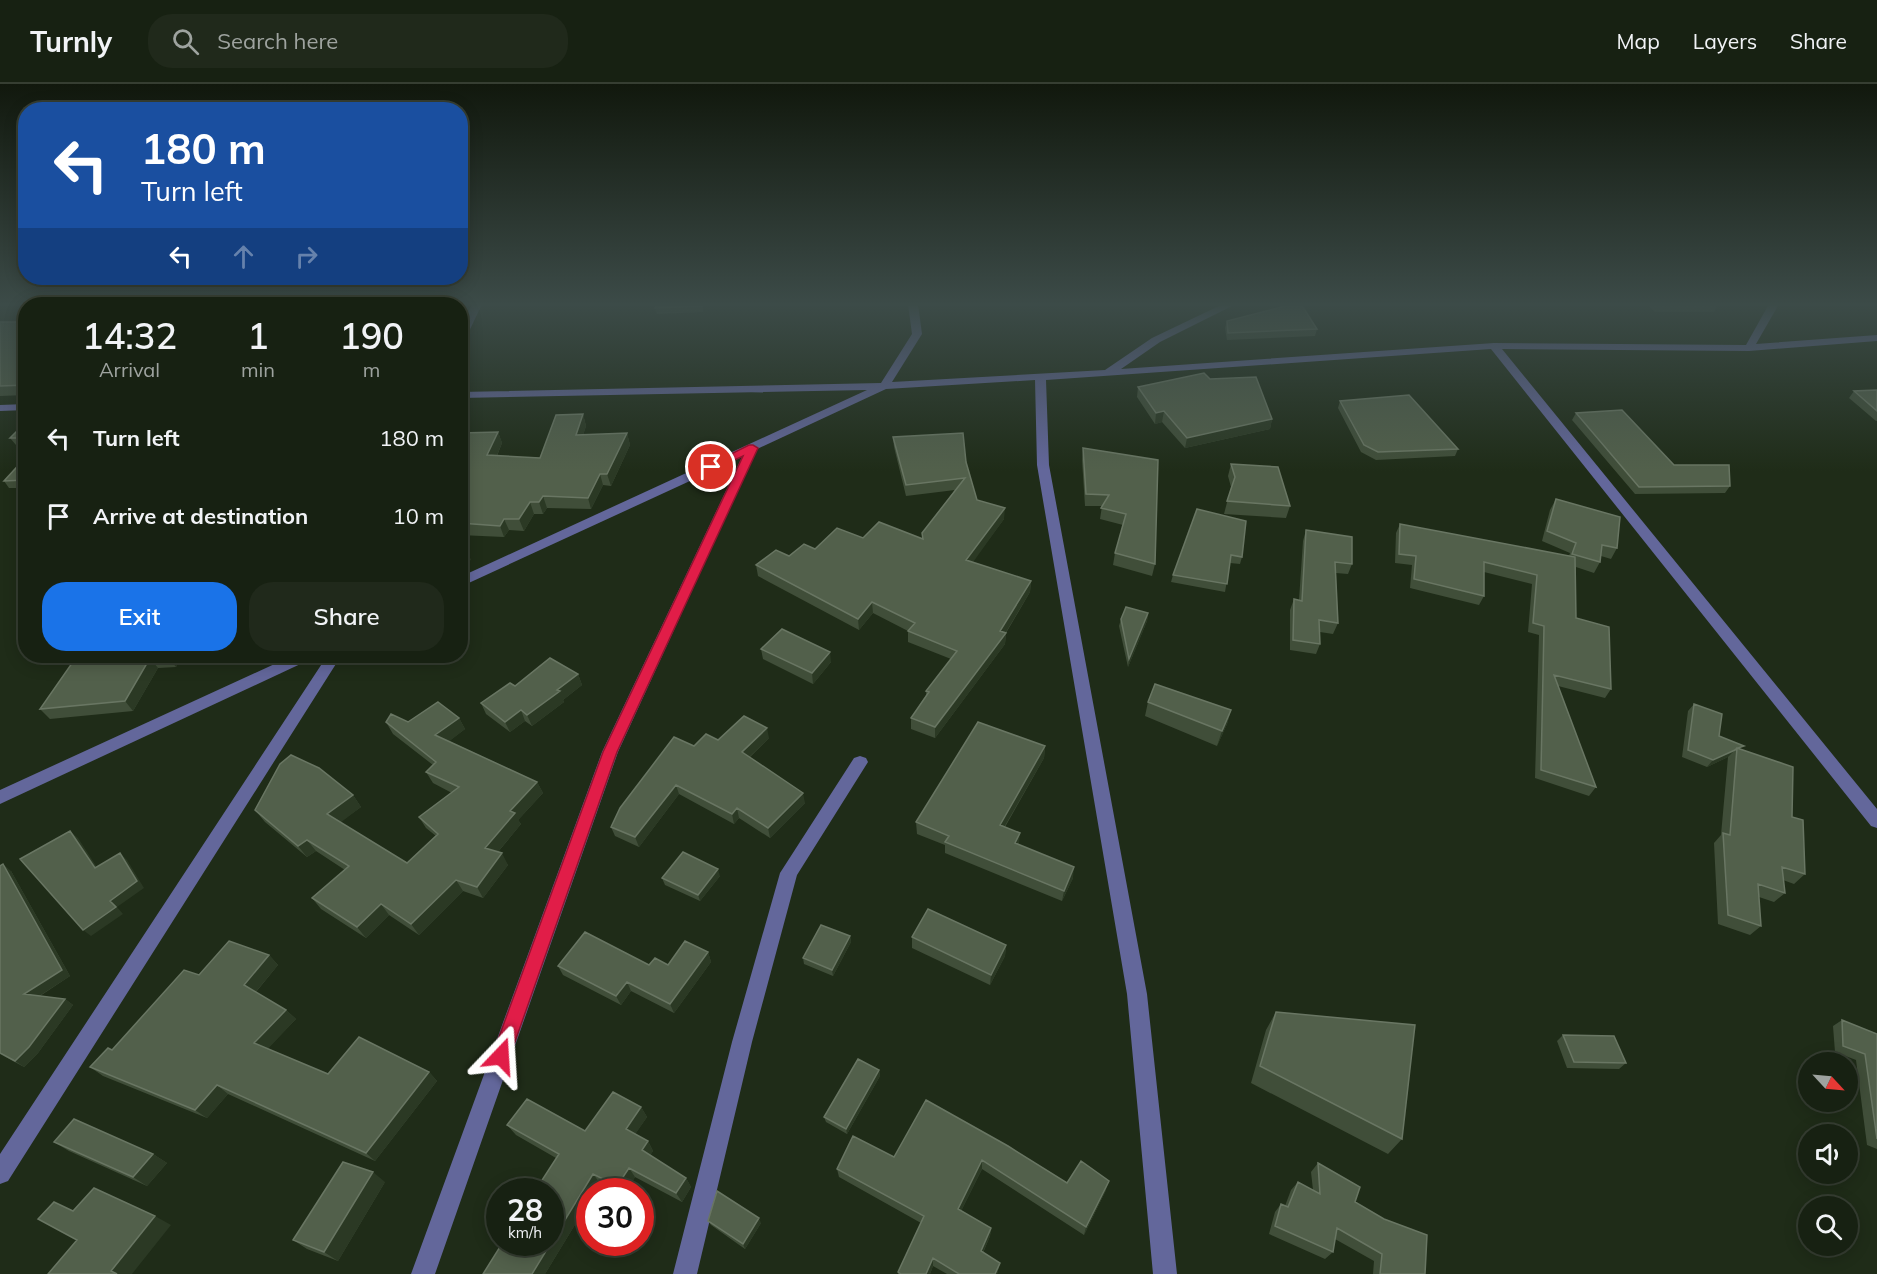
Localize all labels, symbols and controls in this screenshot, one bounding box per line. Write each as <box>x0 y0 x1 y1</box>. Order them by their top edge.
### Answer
search box <box>148 14 568 68</box>
text: Turnly <box>30 24 112 59</box>
icon: search <box>169 25 202 58</box>
text: Search here <box>217 27 338 55</box>
text: Map <box>1617 28 1660 54</box>
text: Layers <box>1693 28 1757 54</box>
text: Share <box>1790 28 1847 54</box>
text: 180 m <box>141 122 266 175</box>
icon: left <box>42 126 120 204</box>
text: Turn left <box>141 174 243 208</box>
icon: left <box>164 240 197 273</box>
icon: ahead <box>227 240 260 273</box>
icon: right <box>290 240 323 273</box>
text: 14:32 <box>82 313 177 358</box>
text: 1 <box>247 313 269 358</box>
text: 190 <box>339 313 404 358</box>
text: Arrival <box>99 357 160 382</box>
text: min <box>241 357 275 382</box>
text: m <box>363 357 380 382</box>
icon: left <box>42 422 75 455</box>
text: Turn left <box>93 424 180 452</box>
text: 180 m <box>379 424 444 452</box>
pin <box>685 441 736 492</box>
icon: arrive <box>694 450 727 483</box>
icon: arrive <box>42 500 75 533</box>
text: Arrive at destination <box>93 502 308 530</box>
text: 10 m <box>393 502 444 530</box>
button: Exit <box>42 582 237 651</box>
button: Share <box>249 582 444 651</box>
position arrow <box>469 1024 533 1088</box>
north arrow <box>1798 1052 1858 1112</box>
map controls <box>1798 1052 1858 1256</box>
button: sound <box>1798 1124 1858 1184</box>
speed limit sign: 30 <box>576 1178 654 1256</box>
text: 28 <box>507 1191 543 1229</box>
button: search <box>1798 1196 1858 1256</box>
text: km/h <box>508 1223 542 1242</box>

